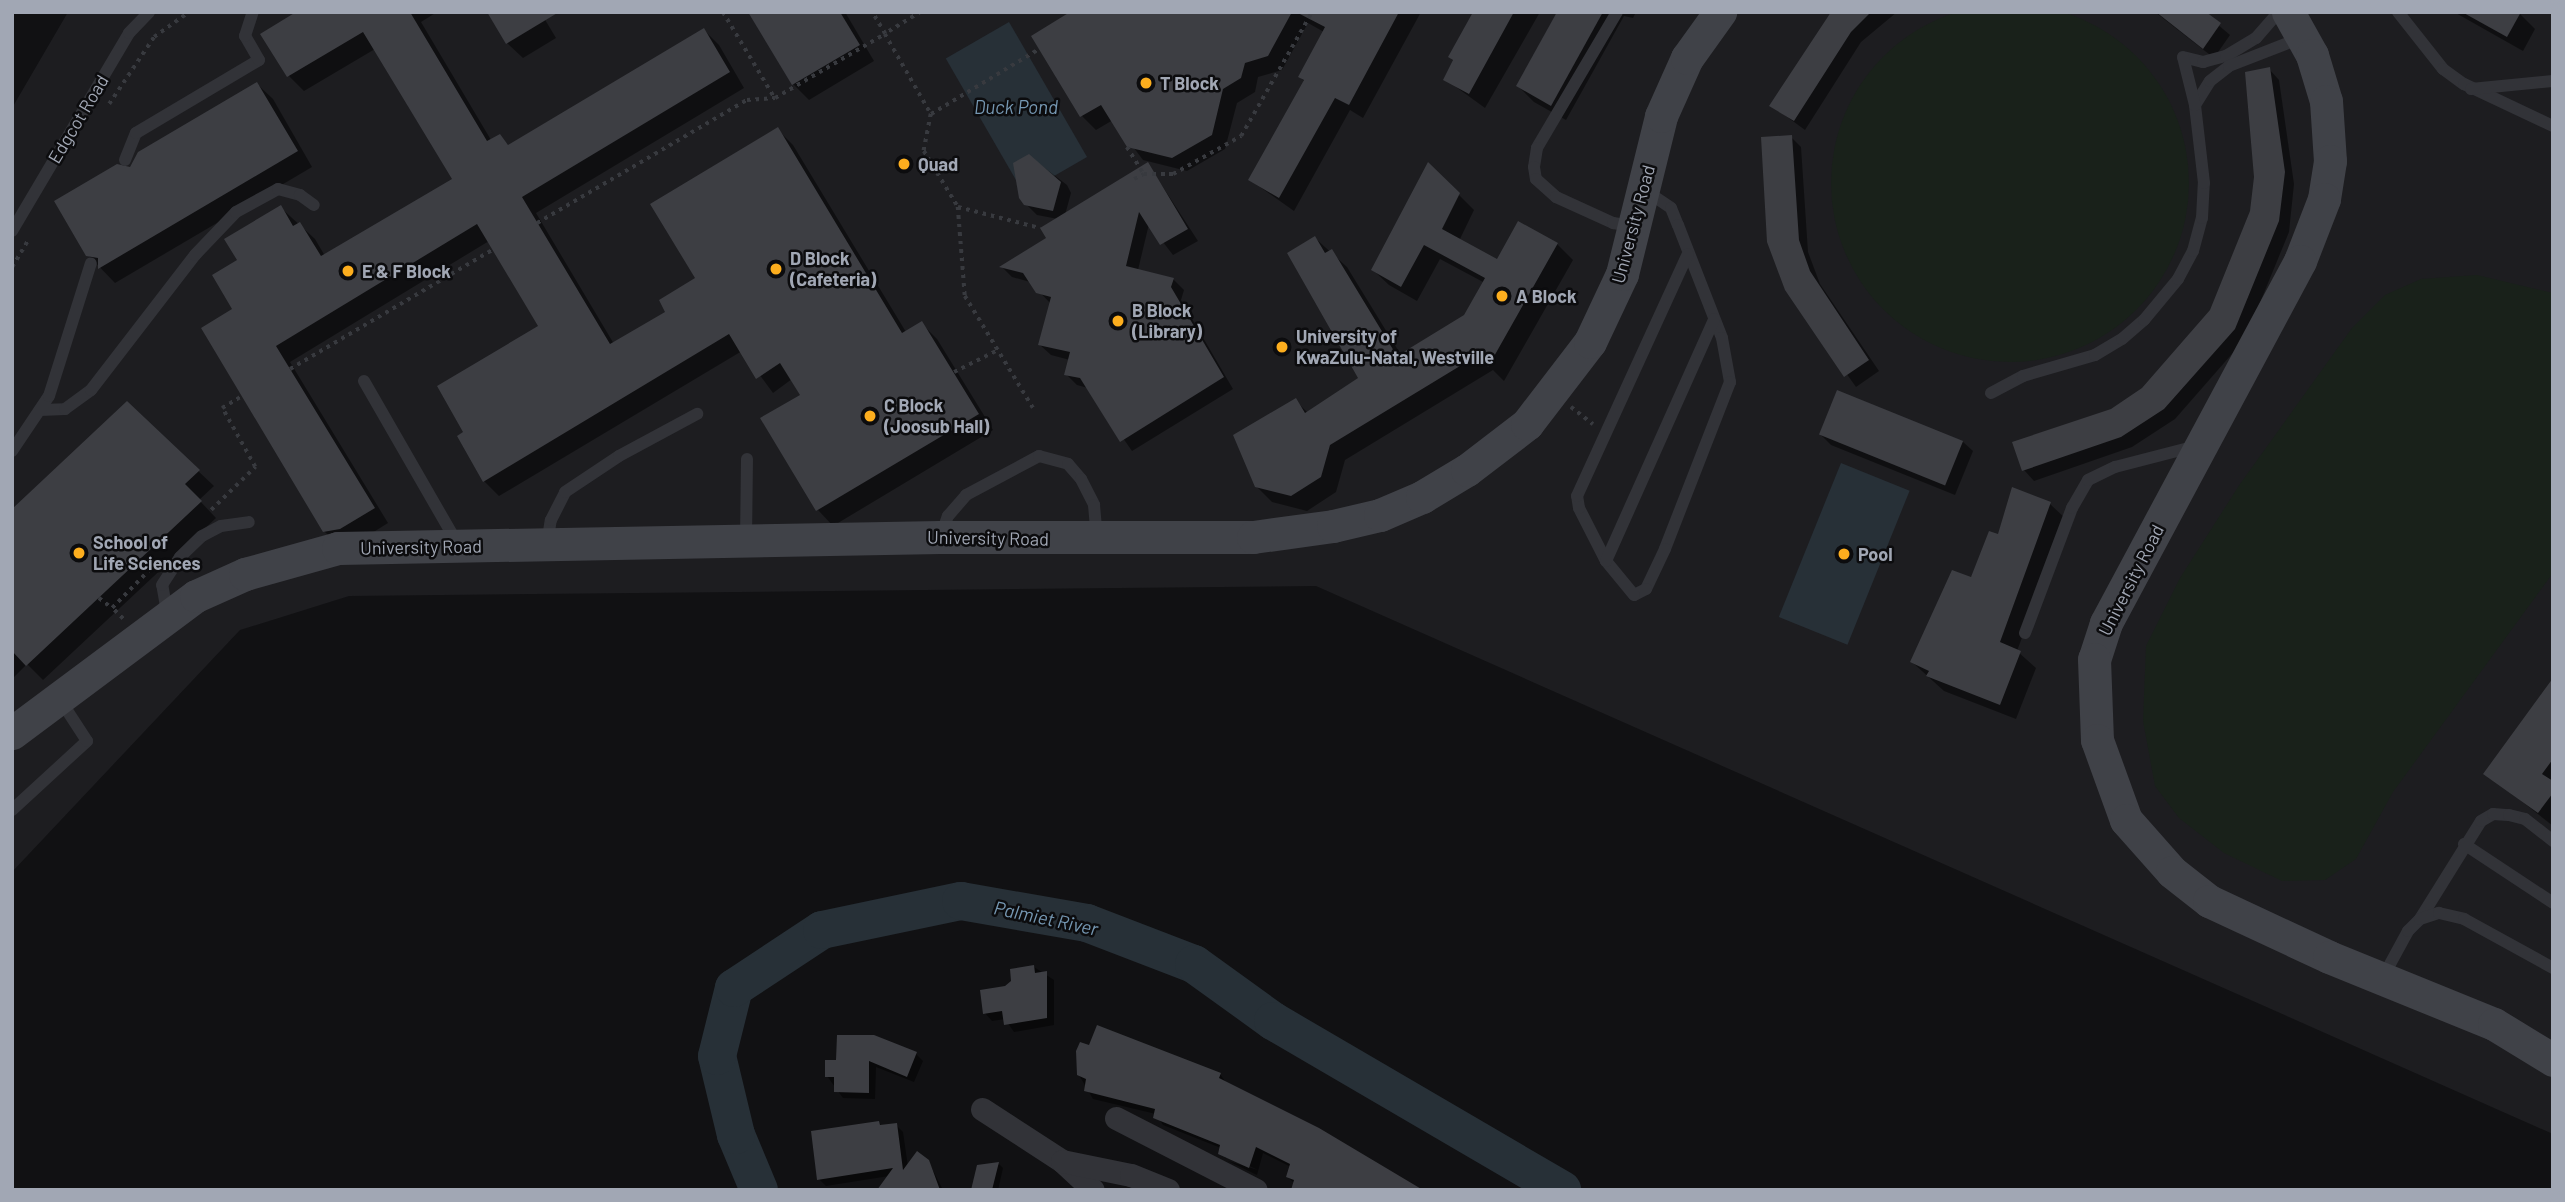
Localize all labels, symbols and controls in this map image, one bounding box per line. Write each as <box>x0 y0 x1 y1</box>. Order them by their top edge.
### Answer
street label: Edgcot Road <box>43 71 113 167</box>
place label: T Block <box>1160 72 1219 94</box>
marker: T Block <box>1138 75 1154 91</box>
water label: Duck Pond <box>974 96 1058 118</box>
place label: Quad <box>918 153 958 175</box>
marker: Quad <box>896 156 912 172</box>
street label: University Road <box>1607 162 1659 286</box>
place label: D Block (Cafeteria) <box>790 248 876 290</box>
place label: E & F Block <box>362 260 451 282</box>
marker: D Block (Cafeteria) <box>768 261 784 277</box>
marker: E & F Block <box>340 263 356 279</box>
place label: A Block <box>1516 285 1577 307</box>
marker: A Block <box>1494 288 1510 304</box>
place label: B Block (Library) <box>1132 300 1202 342</box>
marker: B Block (Library) <box>1110 313 1126 329</box>
place label: University of KwaZulu-Natal, Westville <box>1296 326 1494 368</box>
marker: University of KwaZulu-Natal, Westville <box>1274 339 1290 355</box>
place label: C Block (Joosub Hall) <box>884 395 989 438</box>
marker: C Block (Joosub Hall) <box>862 408 878 424</box>
street label: University Road <box>2094 521 2168 639</box>
street label: University Road <box>927 526 1049 550</box>
place label: School of Life Sciences <box>93 532 201 574</box>
street label: University Road <box>360 535 482 559</box>
place label: Pool <box>1858 543 1893 565</box>
marker: School of Life Sciences <box>71 545 87 561</box>
marker: Pool <box>1836 546 1852 562</box>
water label: Palmiet River <box>992 896 1100 940</box>

